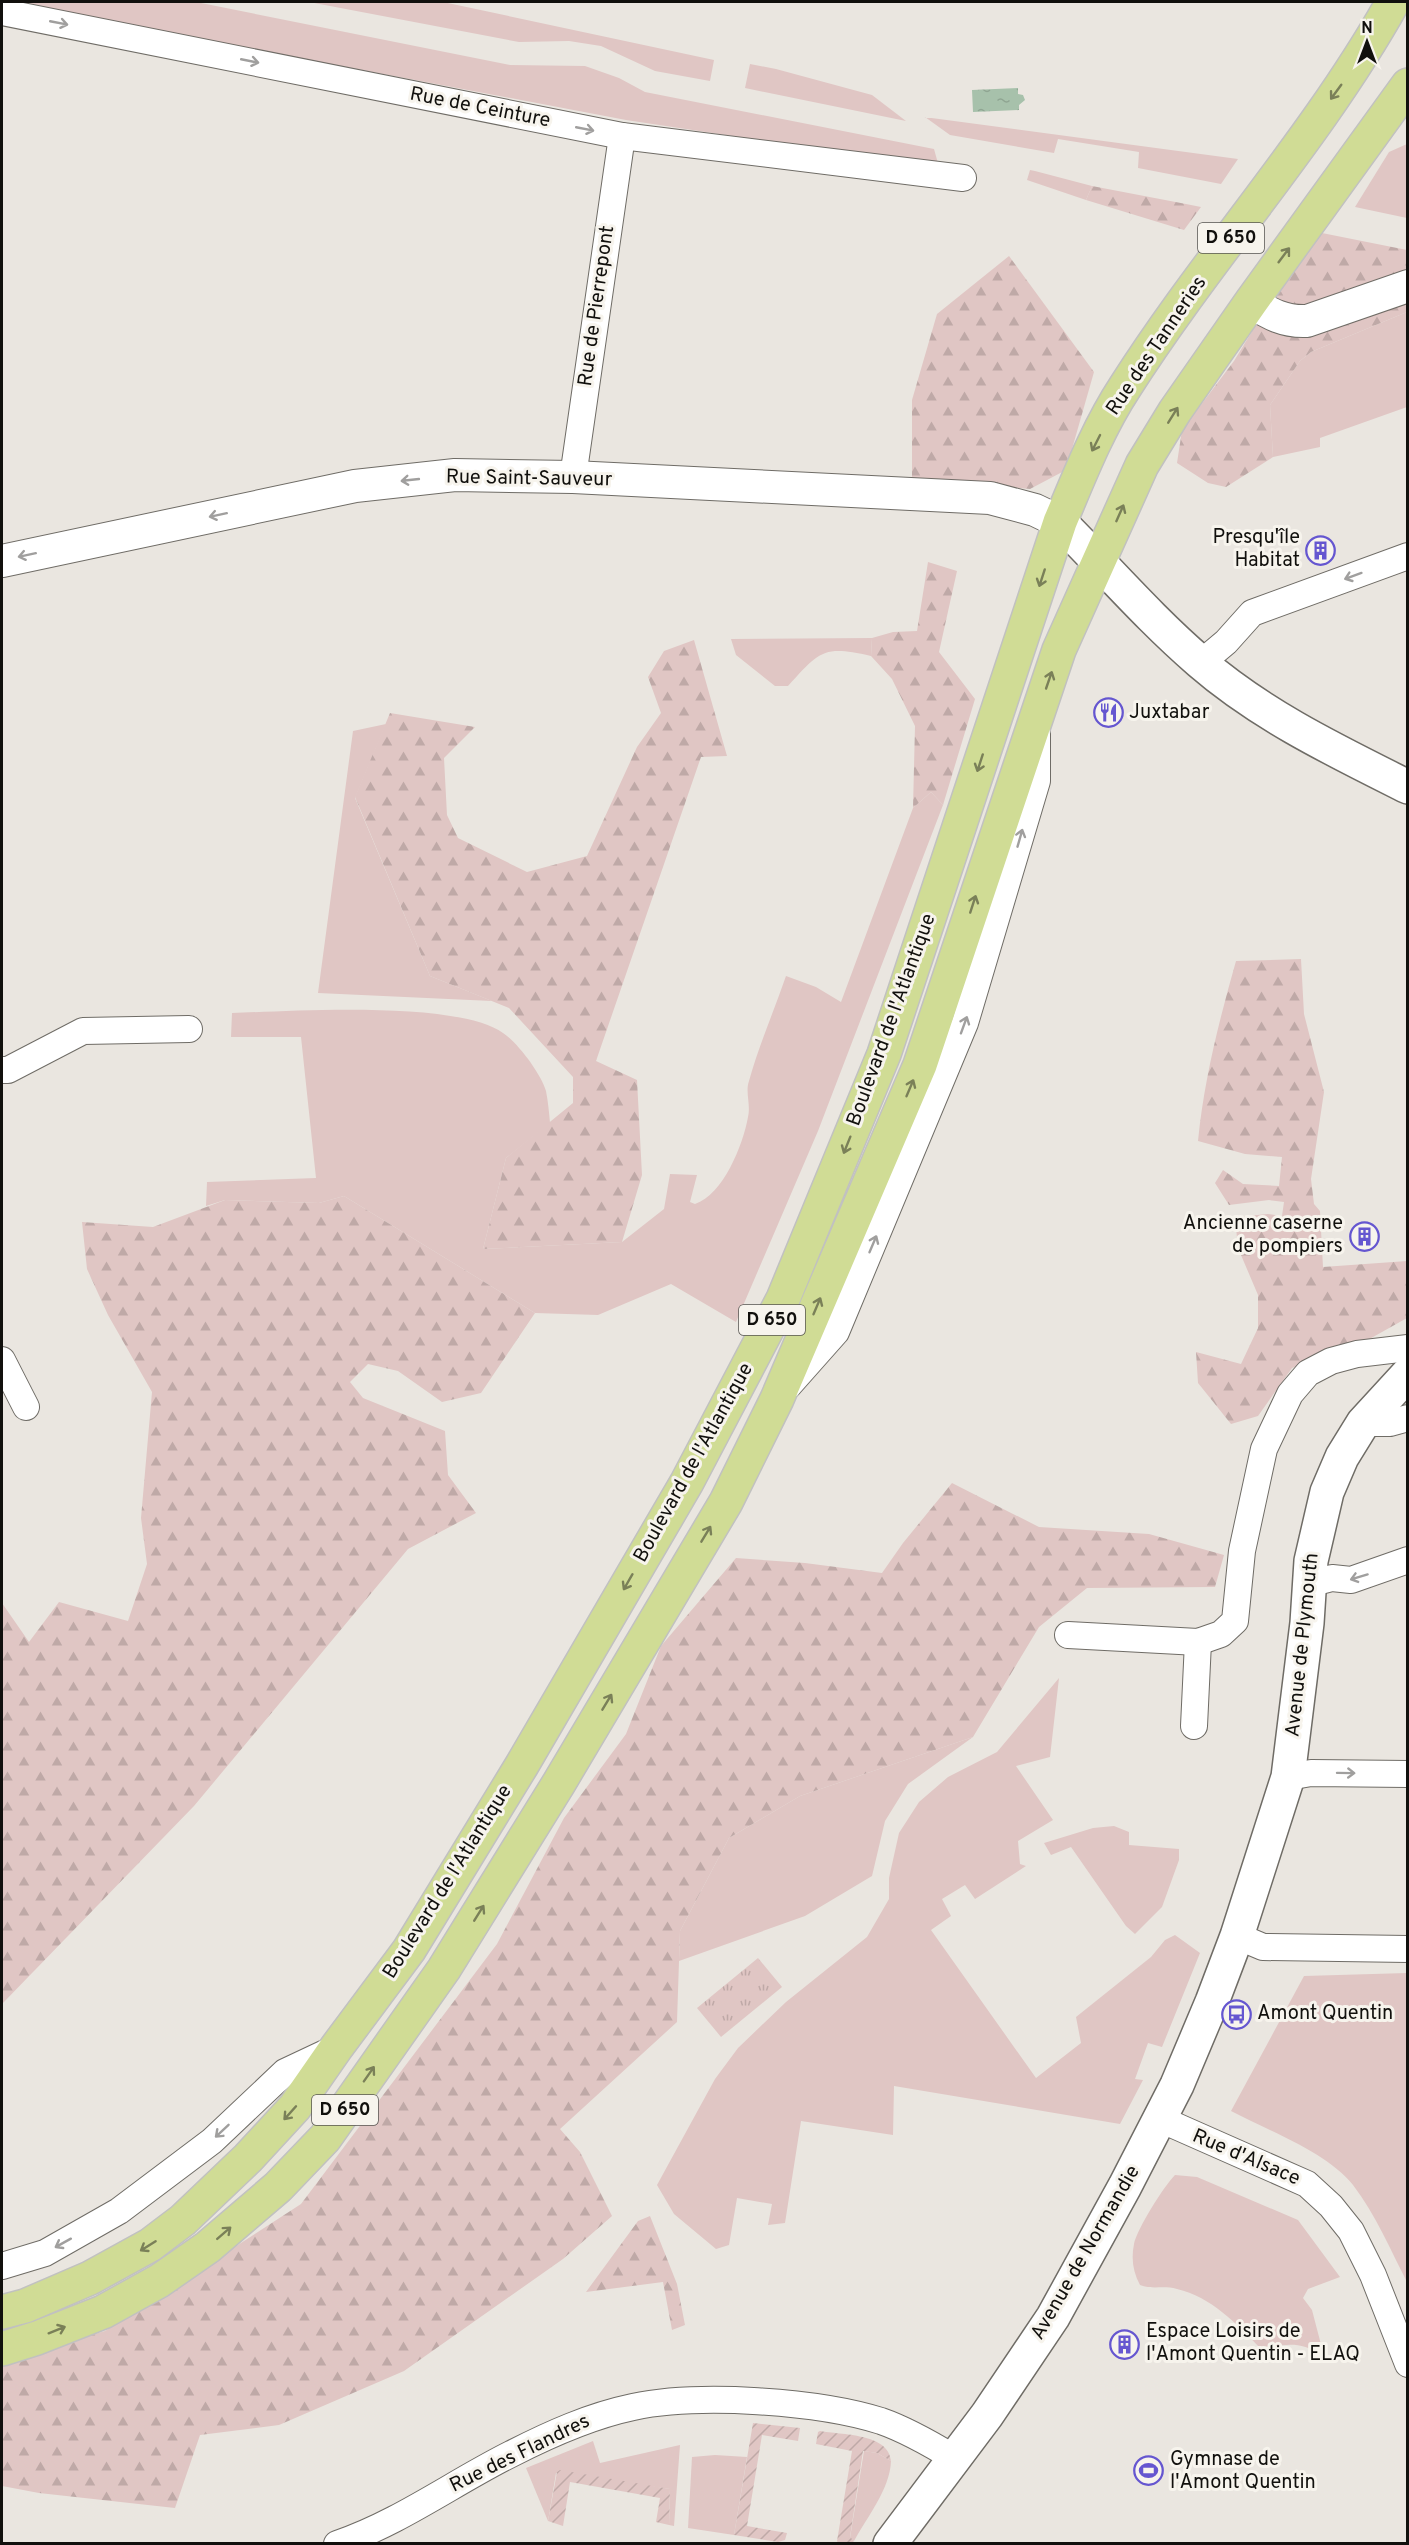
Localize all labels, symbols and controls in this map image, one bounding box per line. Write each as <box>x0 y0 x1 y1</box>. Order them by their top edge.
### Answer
north arrow <box>1337 12 1397 72</box>
one-way arrow <box>49 18 68 29</box>
text: N <box>1361 19 1373 39</box>
one-way arrow <box>240 56 259 67</box>
street label: Rue de Ceinture <box>407 82 553 134</box>
one-way arrow <box>1330 83 1342 99</box>
one-way arrow <box>575 124 595 135</box>
road number: D 650 <box>1198 223 1264 253</box>
street label: Rue de Pierrepont <box>573 224 621 388</box>
one-way arrow <box>1278 248 1290 264</box>
street label: Rue des Tanneries <box>1101 271 1213 421</box>
one-way arrow <box>1166 407 1179 424</box>
one-way arrow <box>1089 433 1101 451</box>
street label: Rue Saint-Sauveur <box>445 465 613 493</box>
one-way arrow <box>400 475 420 486</box>
one-way arrow <box>1115 504 1126 522</box>
one-way arrow <box>209 510 228 521</box>
place label: Presqu'île Habitat <box>1213 525 1300 574</box>
building icon: Presqu'île Habitat <box>1305 534 1337 566</box>
one-way arrow <box>18 550 37 561</box>
one-way arrow <box>1036 568 1047 587</box>
one-way arrow <box>1344 571 1362 582</box>
one-way arrow <box>1045 671 1056 689</box>
restaurant icon: Juxtabar <box>1092 697 1124 729</box>
place label: Juxtabar <box>1129 700 1210 726</box>
one-way arrow <box>974 753 985 772</box>
one-way arrow <box>1015 829 1026 848</box>
one-way arrow <box>968 895 979 914</box>
street label: Boulevard de l'Atlantique <box>841 910 943 1130</box>
one-way arrow <box>959 1016 970 1035</box>
one-way arrow <box>905 1080 916 1098</box>
one-way arrow <box>841 1135 852 1154</box>
place label: Ancienne caserne de pompiers <box>1183 1211 1343 1260</box>
building icon: Ancienne caserne de pompiers <box>1348 1220 1380 1252</box>
one-way arrow <box>868 1235 879 1253</box>
one-way arrow <box>812 1298 823 1316</box>
road number: D 650 <box>739 1305 805 1335</box>
street label: Boulevard de l'Atlantique <box>628 1359 760 1567</box>
one-way arrow <box>701 1526 713 1543</box>
street label: Avenue de Plymouth <box>1280 1552 1326 1738</box>
one-way arrow <box>1350 1572 1369 1583</box>
one-way arrow <box>622 1573 634 1590</box>
one-way arrow <box>602 1694 614 1711</box>
one-way arrow <box>1335 1768 1355 1779</box>
street label: Boulevard de l'Atlantique <box>378 1780 518 1984</box>
one-way arrow <box>473 1905 485 1922</box>
bus stop icon: Amont Quentin <box>1220 1998 1252 2030</box>
place label: Amont Quentin <box>1257 2001 1393 2027</box>
one-way arrow <box>363 2066 375 2083</box>
road number: D 650 <box>312 2095 378 2125</box>
one-way arrow <box>283 2105 297 2120</box>
one-way arrow <box>215 2124 230 2138</box>
street label: Rue d'Alsace <box>1188 2124 1304 2192</box>
street label: Avenue de Normandie <box>1025 2161 1147 2345</box>
one-way arrow <box>216 2226 232 2239</box>
one-way arrow <box>55 2237 72 2249</box>
one-way arrow <box>140 2240 157 2252</box>
place label: Espace Loisirs de l'Amont Quentin - ELAQ <box>1146 2319 1360 2368</box>
one-way arrow <box>47 2324 66 2335</box>
building icon: Espace Loisirs de l'Amont Quentin - ELAQ <box>1109 2328 1141 2360</box>
street label: Rue des Flandres <box>446 2409 594 2499</box>
place label: Gymnase de l'Amont Quentin <box>1170 2447 1316 2496</box>
sports icon: Gymnase de l'Amont Quentin <box>1133 2455 1165 2487</box>

